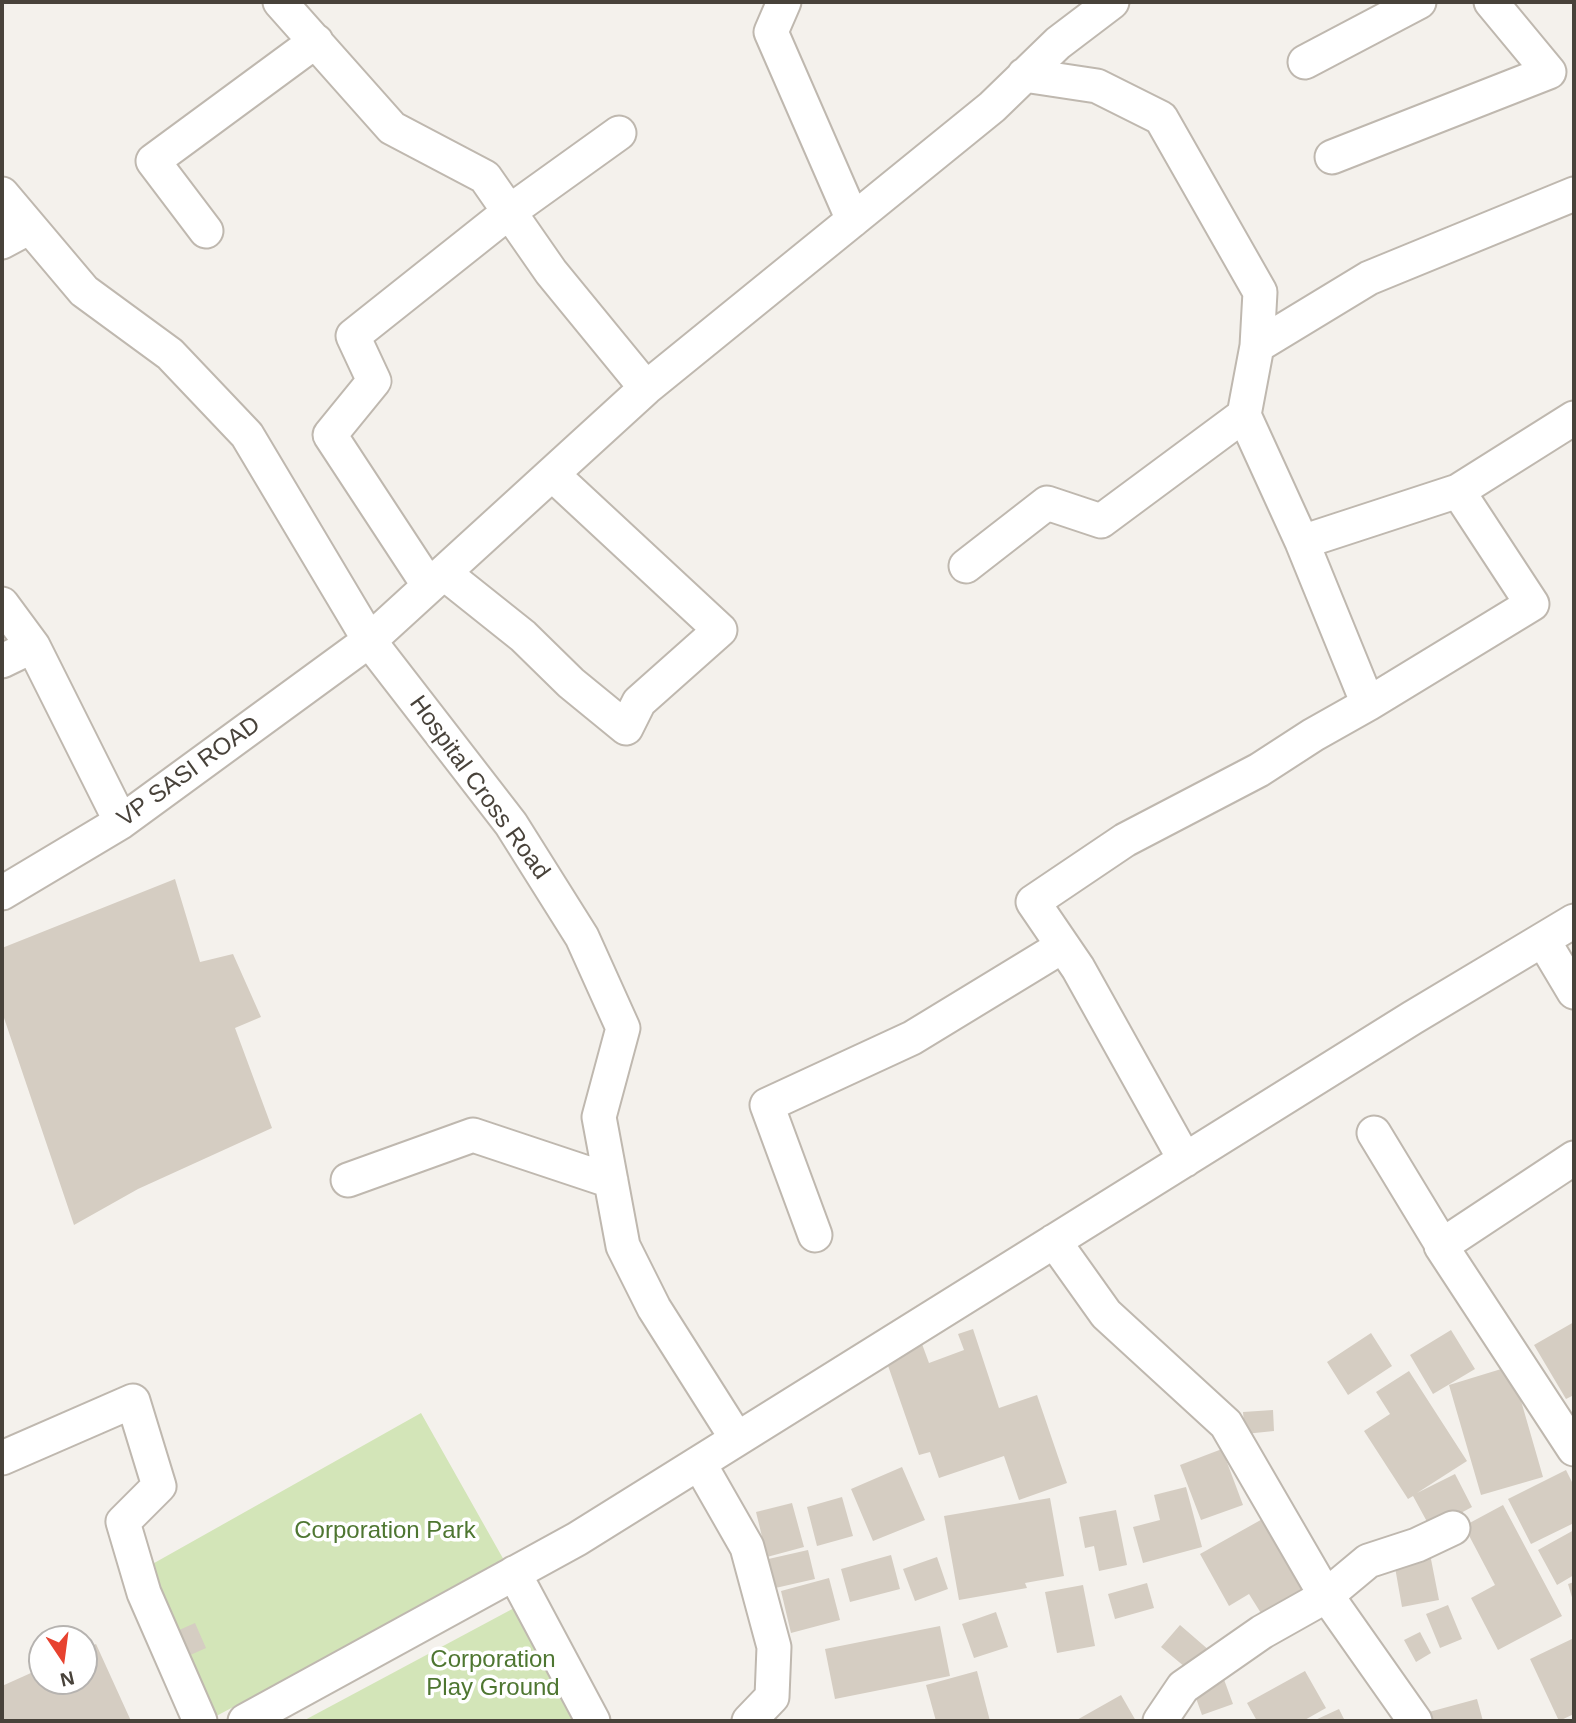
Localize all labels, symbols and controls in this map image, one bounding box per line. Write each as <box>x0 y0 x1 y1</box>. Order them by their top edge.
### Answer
street label: Hospital Cross Road <box>403 691 555 885</box>
street label: VP SASI ROAD <box>112 711 266 833</box>
park label: Corporation Park <box>294 1517 476 1545</box>
north arrow <box>28 1625 98 1695</box>
park label: Corporation Play Ground <box>426 1646 560 1702</box>
text: N <box>58 1667 76 1691</box>

